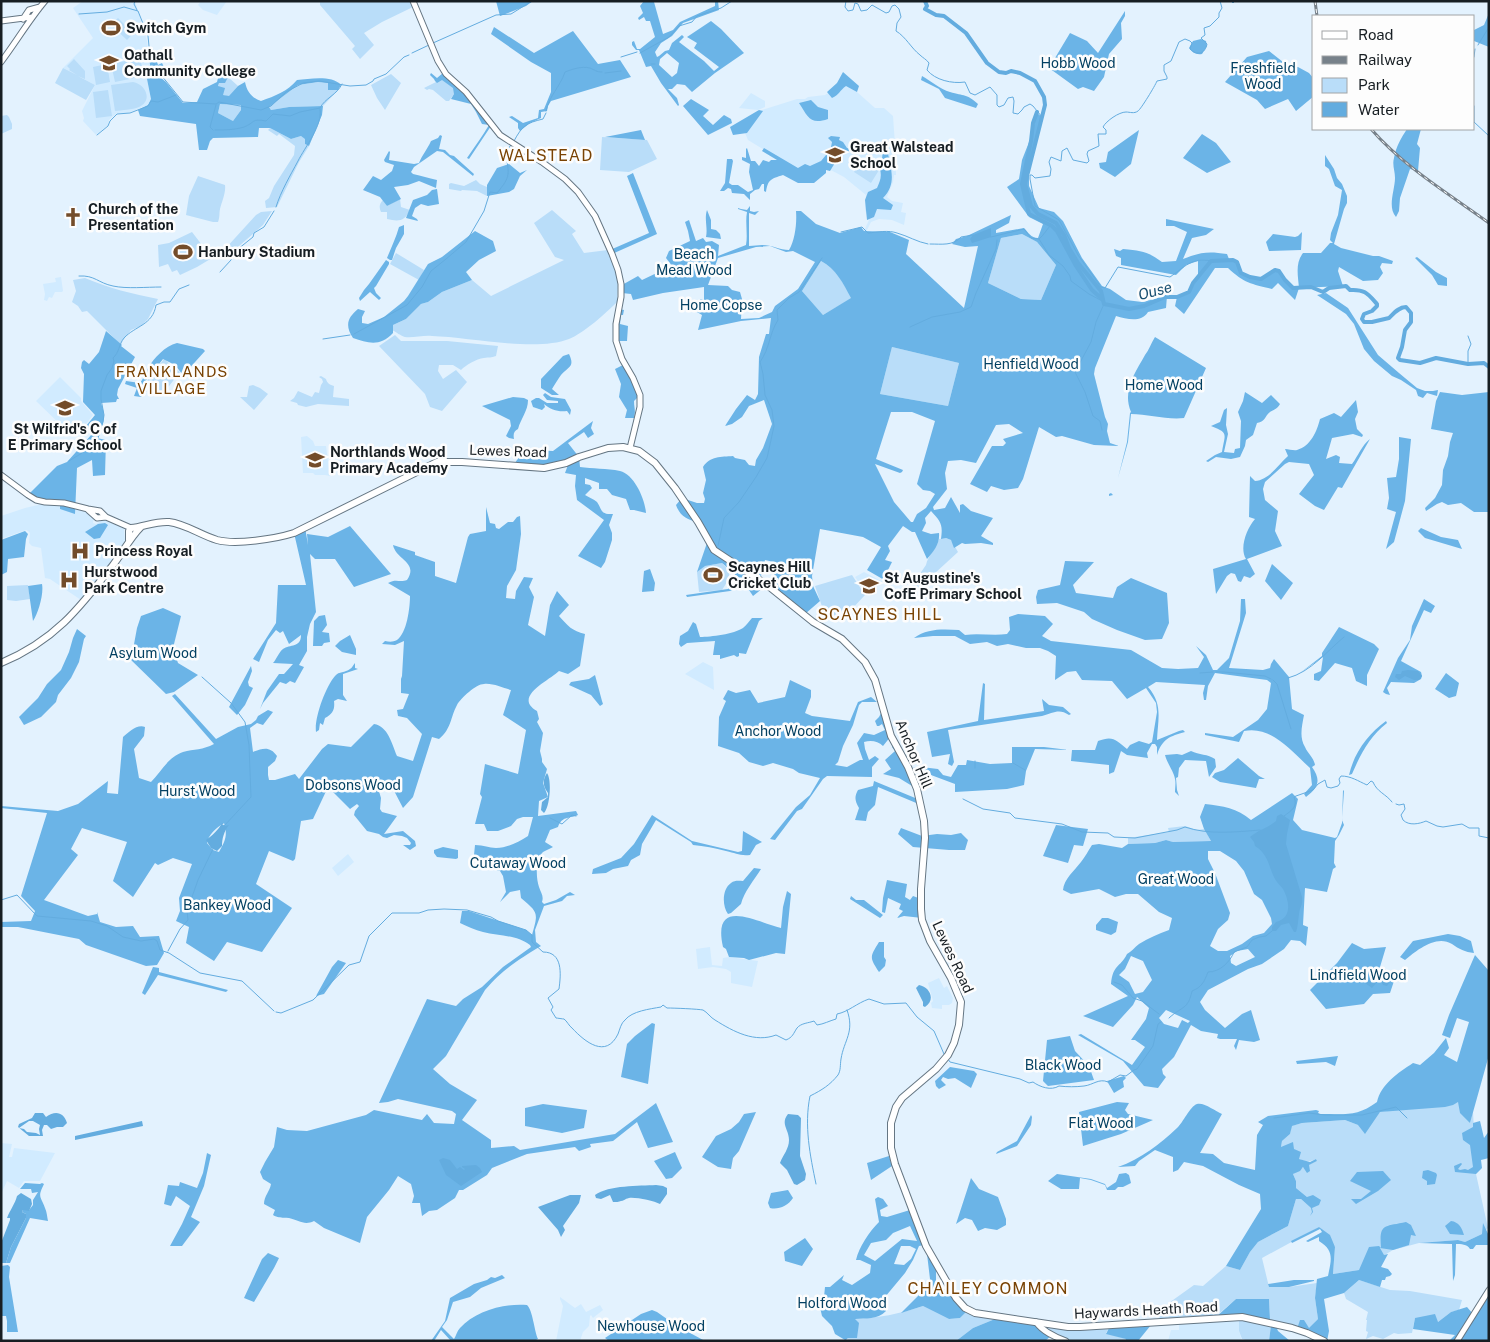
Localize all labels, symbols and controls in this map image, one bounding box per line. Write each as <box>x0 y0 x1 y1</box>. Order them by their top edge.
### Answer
legend <box>1312 15 1475 130</box>
sports icon: Switch Gym <box>100 17 122 39</box>
place label: Switch Gym <box>126 20 206 36</box>
text: Road <box>1358 26 1394 43</box>
place label: Oathall Community College <box>124 47 256 79</box>
text: Railway <box>1358 51 1412 68</box>
school or university icon: Oathall Community College <box>98 52 120 74</box>
park label: Hobb Wood <box>1040 55 1116 71</box>
park label: Freshfield Wood <box>1230 60 1296 92</box>
text: Park <box>1358 76 1390 93</box>
text: Water <box>1358 101 1400 118</box>
place label: Great Walstead School <box>850 139 953 171</box>
school or university icon: Great Walstead School <box>824 144 846 166</box>
district label: WALSTEAD <box>499 146 593 165</box>
place label: Church of the Presentation <box>88 201 178 233</box>
church icon: Church of the Presentation <box>62 206 84 228</box>
sports icon: Hanbury Stadium <box>172 241 194 263</box>
place label: Hanbury Stadium <box>198 244 315 260</box>
park label: Beach Mead Wood <box>656 246 732 278</box>
water label: Ouse <box>1136 278 1174 303</box>
park label: Home Copse <box>680 297 762 313</box>
park label: Henfield Wood <box>983 356 1079 372</box>
district label: FRANKLANDS VILLAGE <box>116 363 228 397</box>
park label: Home Wood <box>1125 377 1203 393</box>
school or university icon: St Wilfrid's C of E Primary School <box>54 397 76 419</box>
place label: St Wilfrid's C of E Primary School <box>8 421 123 453</box>
street label: Lewes Road <box>469 442 547 460</box>
place label: Northlands Wood Primary Academy <box>330 444 448 476</box>
school or university icon: Northlands Wood Primary Academy <box>304 449 326 471</box>
hospital icon: Princess Royal <box>69 540 91 562</box>
place label: Princess Royal <box>95 543 193 559</box>
place label: Scaynes Hill Cricket Club <box>728 559 812 591</box>
place label: Hurstwood Park Centre <box>84 564 164 596</box>
sports icon: Scaynes Hill Cricket Club <box>702 564 724 586</box>
hospital icon: Hurstwood Park Centre <box>58 569 80 591</box>
place label: St Augustine's CofE Primary School <box>884 570 1022 602</box>
school or university icon: St Augustine's CofE Primary School <box>858 575 880 597</box>
district label: SCAYNES HILL <box>817 605 943 624</box>
park label: Asylum Wood <box>109 645 197 661</box>
street label: Anchor Hill <box>892 717 936 791</box>
park label: Anchor Wood <box>735 723 821 739</box>
park label: Dobsons Wood <box>305 777 401 793</box>
park label: Hurst Wood <box>159 783 235 799</box>
park label: Cutaway Wood <box>470 855 566 871</box>
park label: Great Wood <box>1138 871 1214 887</box>
park label: Bankey Wood <box>183 897 271 913</box>
street label: Lewes Road <box>929 918 977 996</box>
park label: Lindfield Wood <box>1309 967 1407 983</box>
park label: Black Wood <box>1025 1057 1101 1073</box>
park label: Flat Wood <box>1068 1115 1134 1131</box>
district label: CHAILEY COMMON <box>908 1279 1068 1298</box>
park label: Holford Wood <box>797 1295 887 1311</box>
street label: Haywards Heath Road <box>1073 1298 1219 1322</box>
park label: Newhouse Wood <box>597 1318 705 1334</box>

